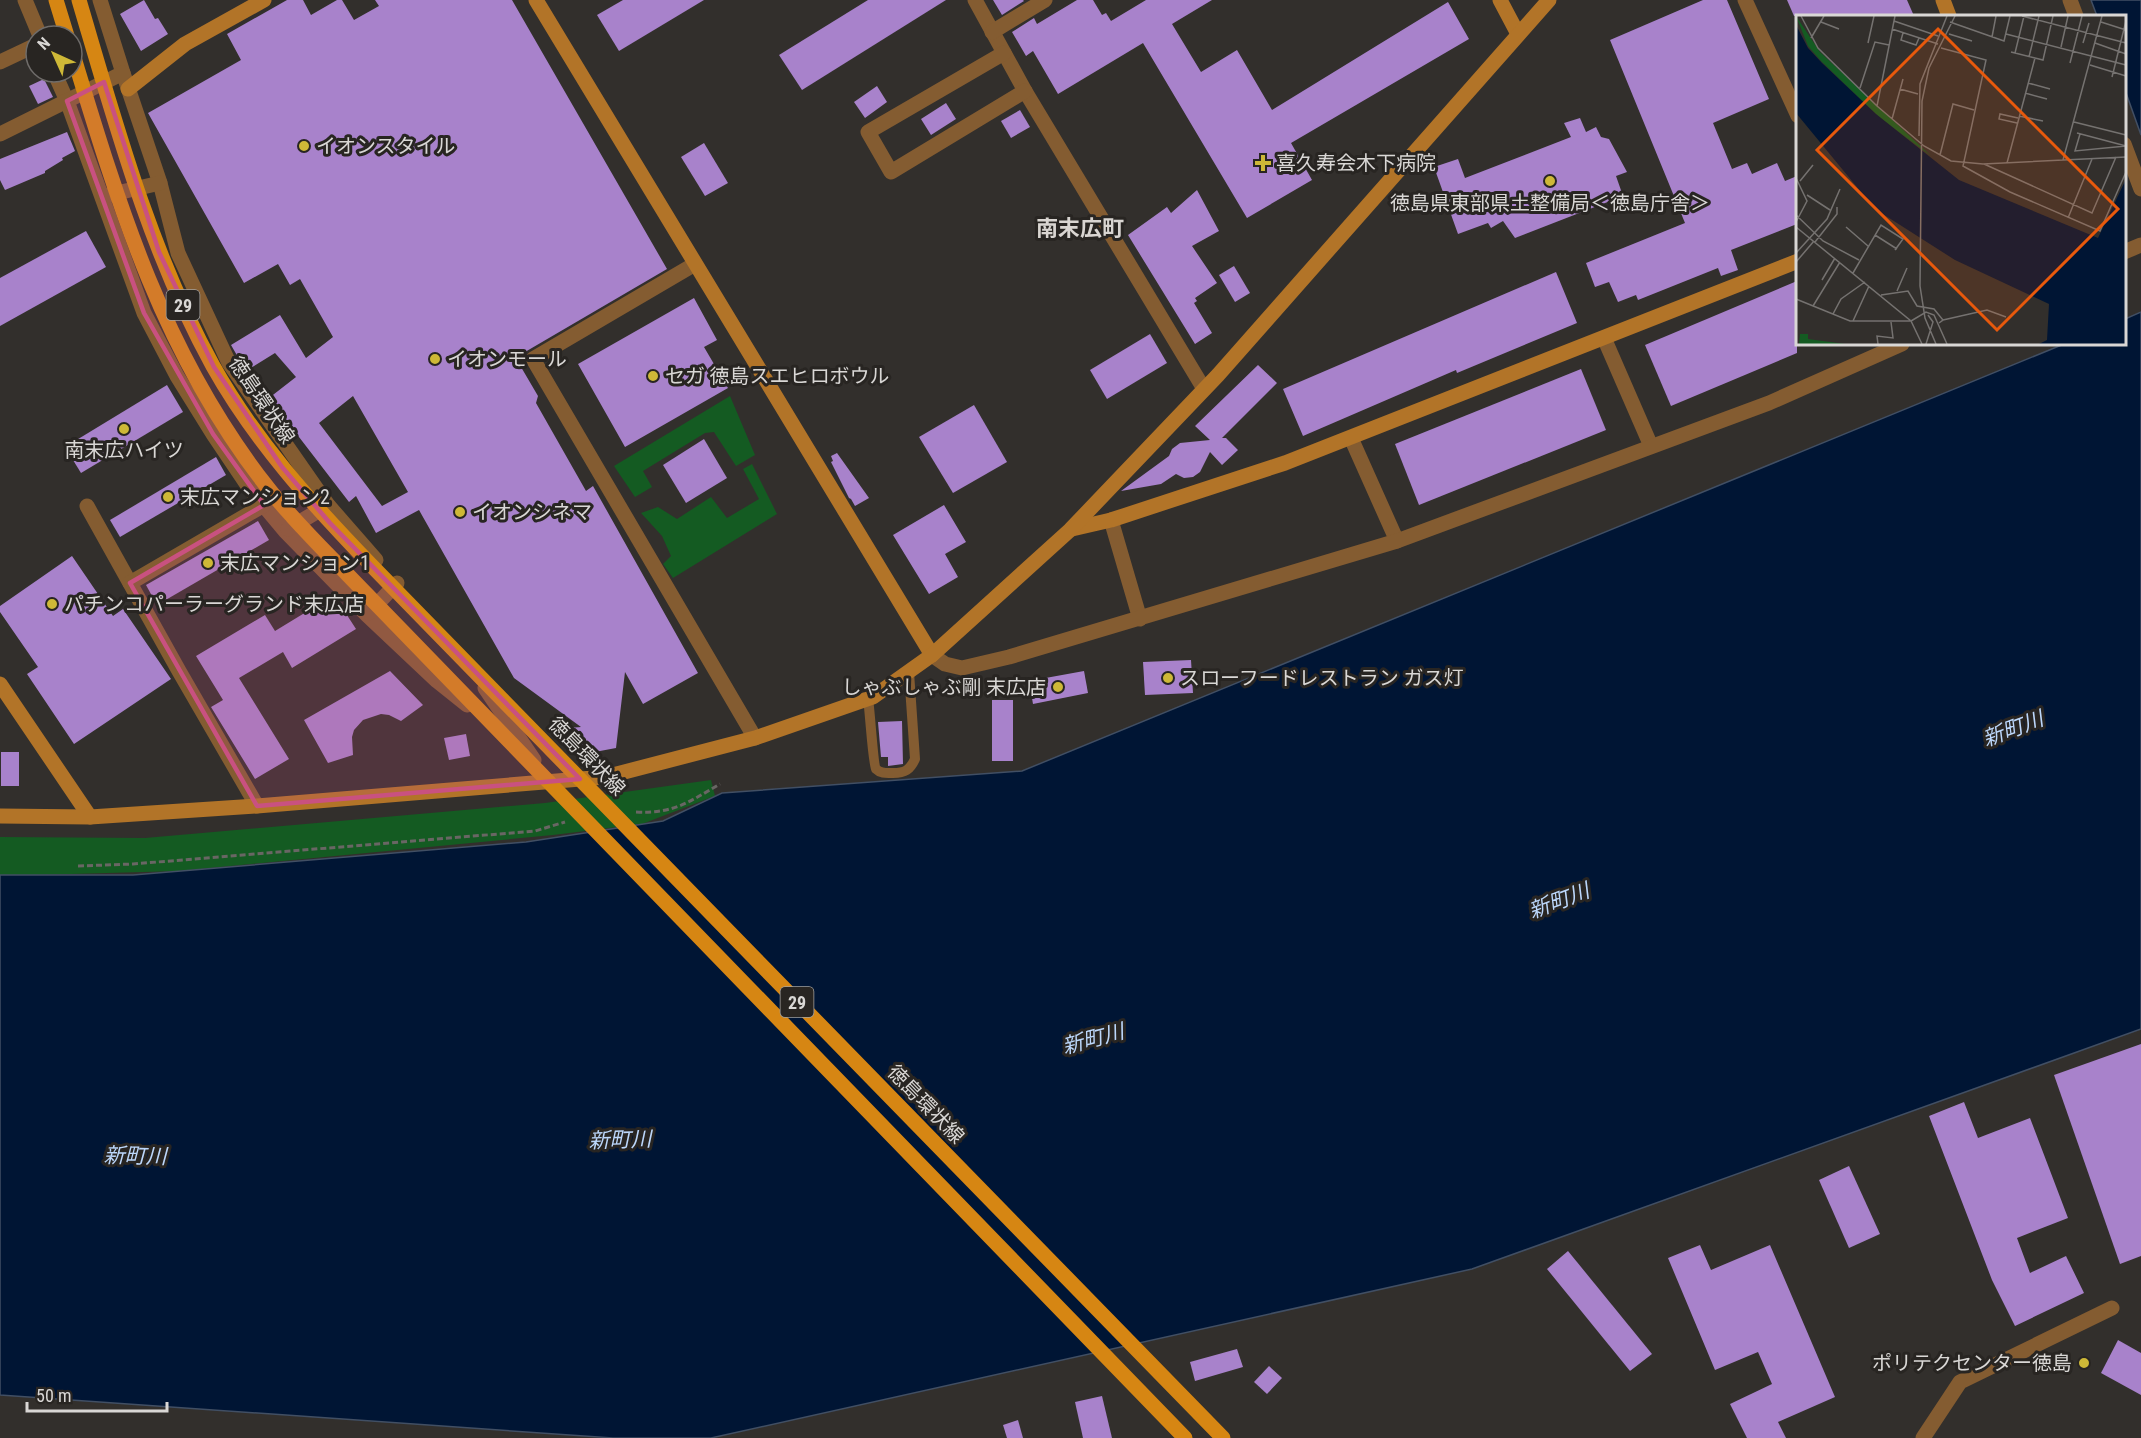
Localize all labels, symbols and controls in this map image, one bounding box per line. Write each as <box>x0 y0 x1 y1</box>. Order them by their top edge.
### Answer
inset map <box>1796 15 2126 345</box>
north arrow <box>24 24 84 84</box>
text: N <box>34 34 54 54</box>
place label: イオンスタイル <box>316 134 456 158</box>
marker: イオンスタイル <box>297 139 311 153</box>
place label: 喜久寿会木下病院 <box>1276 151 1436 175</box>
marker: 喜久寿会木下病院 <box>1254 154 1272 172</box>
marker: 徳島県東部県土整備局＜徳島庁舎＞ <box>1543 174 1557 188</box>
place label: 徳島県東部県土整備局＜徳島庁舎＞ <box>1390 191 1710 215</box>
district label: 南末広町 <box>1036 216 1124 241</box>
road number: 29 <box>166 290 200 320</box>
place label: イオンモール <box>447 347 567 371</box>
street label: 徳島環状線 <box>224 352 300 448</box>
marker: イオンモール <box>428 352 442 366</box>
place label: セガ 徳島スエヒロボウル <box>665 364 890 388</box>
marker: セガ 徳島スエヒロボウル <box>646 369 660 383</box>
marker: 南末広ハイツ <box>117 422 131 436</box>
place label: 南末広ハイツ <box>64 438 184 462</box>
place label: 末広マンション2 <box>180 485 330 509</box>
marker: 末広マンション2 <box>161 490 175 504</box>
place label: イオンシネマ <box>472 500 592 524</box>
marker: イオンシネマ <box>453 505 467 519</box>
place label: 末広マンション1 <box>220 551 370 575</box>
marker: 末広マンション1 <box>201 556 215 570</box>
place label: パチンコパーラーグランド末広店 <box>64 592 364 616</box>
marker: パチンコパーラーグランド末広店 <box>45 597 59 611</box>
place label: スローフードレストラン ガス灯 <box>1180 666 1463 690</box>
marker: スローフードレストラン ガス灯 <box>1161 671 1175 685</box>
place label: しゃぶしゃぶ剛 末広店 <box>841 675 1046 699</box>
marker: しゃぶしゃぶ剛 末広店 <box>1051 680 1065 694</box>
water label: 新町川 <box>1979 706 2049 751</box>
street label: 徳島環状線 <box>544 712 630 800</box>
water label: 新町川 <box>1525 878 1595 923</box>
road number: 29 <box>780 987 814 1017</box>
water label: 新町川 <box>1059 1019 1128 1059</box>
street label: 徳島環状線 <box>883 1060 969 1148</box>
water label: 新町川 <box>588 1127 654 1153</box>
water label: 新町川 <box>103 1143 169 1169</box>
place label: ポリテクセンター徳島 <box>1872 1351 2072 1375</box>
marker: ポリテクセンター徳島 <box>2077 1356 2091 1370</box>
scale bar <box>27 1375 166 1413</box>
text: 50 m <box>36 1385 71 1406</box>

